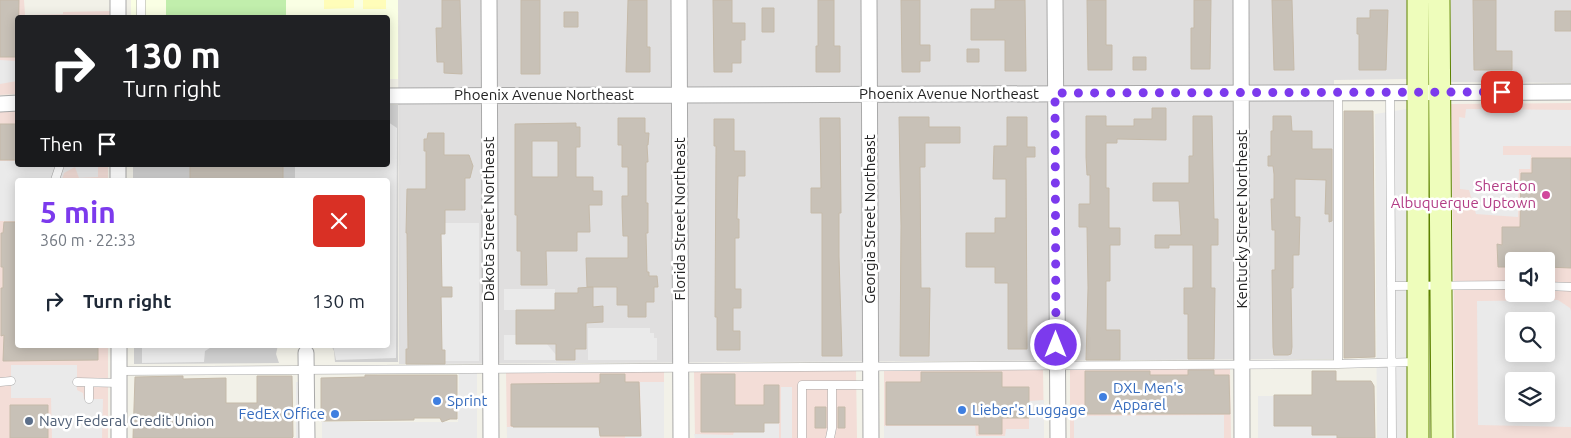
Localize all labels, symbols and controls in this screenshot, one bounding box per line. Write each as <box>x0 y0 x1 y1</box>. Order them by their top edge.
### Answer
icon: right <box>40 35 105 100</box>
text: 130 m <box>123 35 221 75</box>
pin <box>1481 71 1523 113</box>
text: Turn right <box>123 76 221 101</box>
icon: arrive <box>1488 78 1516 106</box>
street label: Phoenix Avenue Northeast <box>859 85 1039 102</box>
street label: Phoenix Avenue Northeast <box>454 86 634 103</box>
street label: Kentucky Street Northeast <box>1233 129 1250 308</box>
icon: arrive <box>93 130 121 158</box>
text: Then <box>40 133 83 155</box>
street label: Georgia Street Northeast <box>861 134 878 304</box>
street label: Dakota Street Northeast <box>480 137 497 301</box>
street label: Florida Street Northeast <box>671 137 688 301</box>
place label: Sheraton Albuquerque Uptown <box>1391 177 1536 211</box>
marker: Sheraton Albuquerque Uptown <box>1540 189 1552 201</box>
text: 5 min <box>40 195 116 229</box>
button: close <box>313 195 365 247</box>
text: 360 m · 22:33 <box>40 231 136 249</box>
map controls <box>1505 252 1555 422</box>
button: sound <box>1505 252 1555 302</box>
icon: right <box>40 287 68 315</box>
text: Turn right <box>83 290 171 312</box>
text: 130 m <box>312 290 365 312</box>
button: search <box>1505 312 1555 362</box>
position arrow <box>1029 318 1081 370</box>
button: layers <box>1505 372 1555 422</box>
place label: DXL Men's Apparel <box>1113 379 1183 413</box>
marker: DXL Men's Apparel <box>1097 391 1109 403</box>
place label: Sprint <box>447 392 488 409</box>
marker: Sprint <box>431 395 443 407</box>
place label: Lieber's Luggage <box>972 401 1086 418</box>
marker: Lieber's Luggage <box>956 404 968 416</box>
place label: FedEx Office <box>239 405 325 422</box>
marker: FedEx Office <box>329 408 341 420</box>
place label: Navy Federal Credit Union <box>39 412 214 429</box>
marker: Navy Federal Credit Union <box>23 415 35 427</box>

